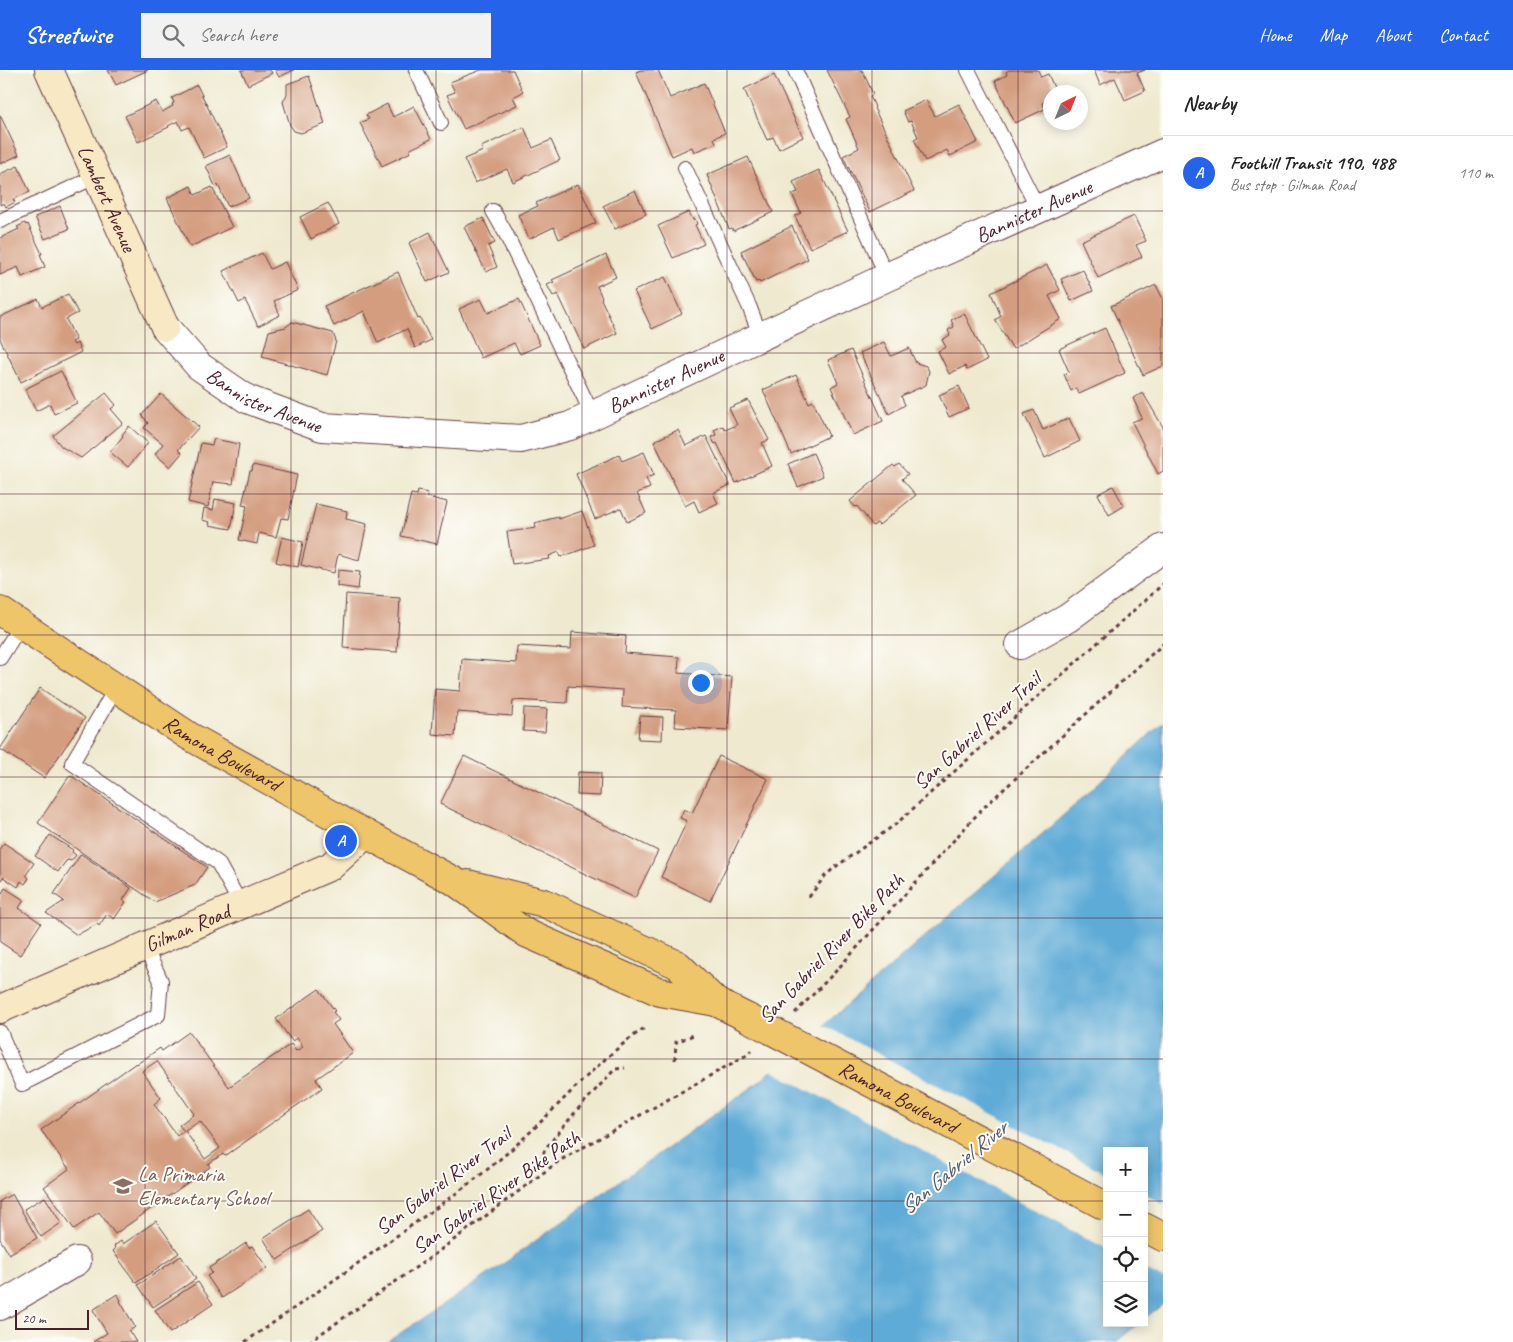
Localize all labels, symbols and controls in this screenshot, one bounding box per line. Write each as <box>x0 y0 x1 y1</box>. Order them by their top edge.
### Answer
search box <box>141 13 491 58</box>
text: Streetwise <box>25 20 111 50</box>
icon: search <box>159 21 187 49</box>
text: Search here <box>199 23 277 47</box>
text: Home <box>1259 24 1292 46</box>
text: Map <box>1320 24 1347 46</box>
text: About <box>1375 24 1411 46</box>
text: Contact <box>1439 24 1488 46</box>
north arrow <box>1043 85 1088 130</box>
text: Nearby <box>1183 90 1236 116</box>
street label: Lambert Avenue <box>72 141 143 257</box>
text: Foothill Transit 190, 488 <box>1230 151 1395 175</box>
text: A <box>1195 163 1203 183</box>
text: 110 m <box>1459 163 1493 183</box>
street label: Bannister Avenue <box>971 173 1097 249</box>
text: Bus stop · Gilman Road <box>1230 175 1355 195</box>
street label: Bannister Avenue <box>604 342 729 419</box>
street label: Bannister Avenue <box>201 362 326 439</box>
street label: San Gabriel River Trail <box>908 664 1049 795</box>
your location <box>688 670 714 696</box>
street label: Ramona Boulevard <box>158 710 288 799</box>
pin: A <box>325 822 357 860</box>
street label: San Gabriel River Bike Path <box>753 867 910 1029</box>
street label: Gilman Road <box>141 897 237 958</box>
street label: Ramona Boulevard <box>834 1055 965 1140</box>
water label: San Gabriel River <box>894 1112 1016 1221</box>
street label: San Gabriel River Trail <box>370 1119 519 1240</box>
street label: San Gabriel River Bike Path <box>407 1124 585 1260</box>
map controls <box>1103 1147 1148 1327</box>
button: + <box>1103 1147 1148 1192</box>
place label: La Primaria Elementary School <box>138 1161 273 1211</box>
school or university icon: La Primaria Elementary School <box>112 1175 134 1197</box>
button: − <box>1103 1192 1148 1237</box>
button: locate <box>1103 1237 1148 1282</box>
button: layers <box>1103 1282 1148 1327</box>
scale bar <box>15 1307 89 1330</box>
text: 20 m <box>22 1310 46 1327</box>

